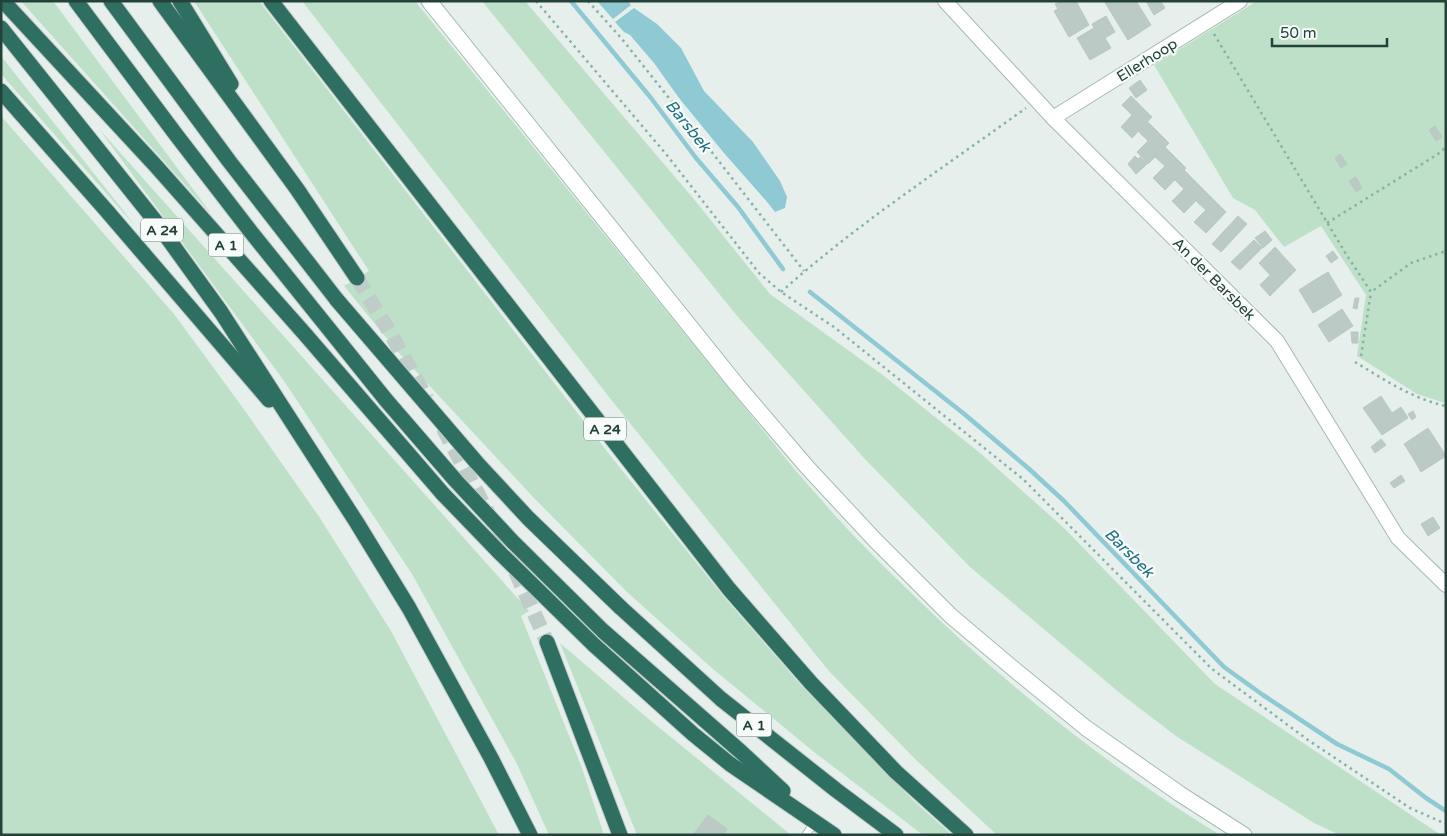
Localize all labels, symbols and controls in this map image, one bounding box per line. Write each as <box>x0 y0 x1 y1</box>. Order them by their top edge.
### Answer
scale bar <box>1272 15 1387 47</box>
text: 50 m <box>1280 24 1317 42</box>
street label: Ellerhoop <box>1113 34 1181 86</box>
water label: Barsbek <box>661 96 716 157</box>
road number: A 24 <box>141 218 183 242</box>
road number: A 1 <box>208 234 244 256</box>
street label: An der Barsbek <box>1169 234 1259 324</box>
road number: A 24 <box>584 418 626 440</box>
water label: Barsbek <box>1100 524 1159 583</box>
road number: A 1 <box>736 714 772 736</box>

